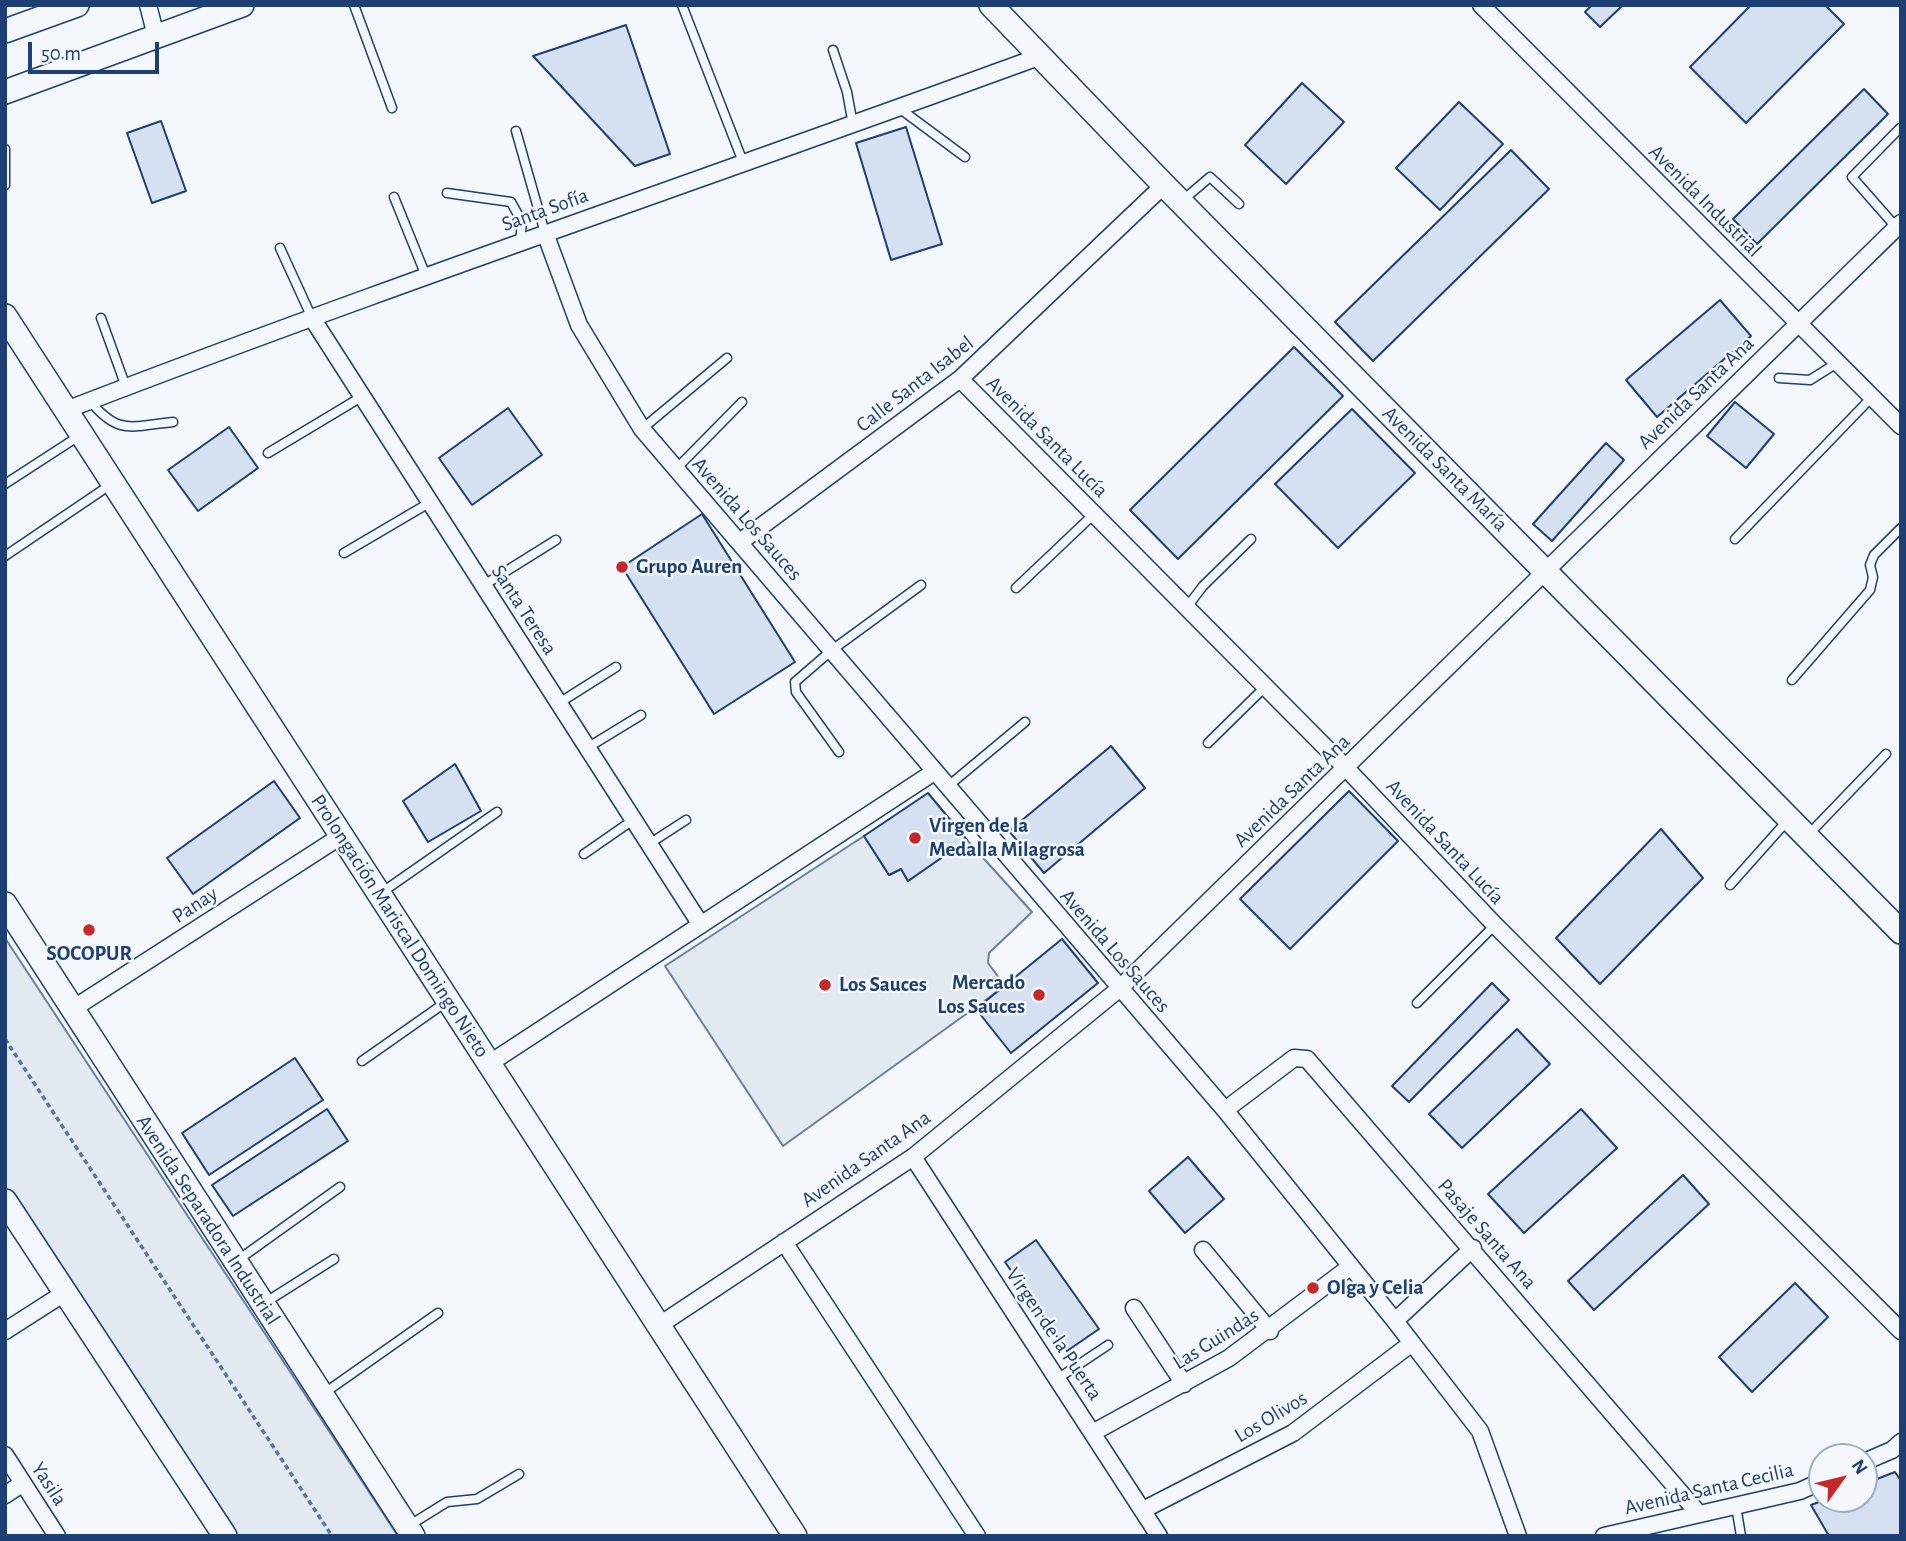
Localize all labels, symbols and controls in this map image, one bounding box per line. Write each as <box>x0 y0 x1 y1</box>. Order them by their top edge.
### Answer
scale bar <box>32 28 163 72</box>
text: 50 m <box>41 43 81 64</box>
street label: Avenida Industrial <box>1643 139 1767 263</box>
street label: Santa Sofía <box>498 183 592 237</box>
street label: Calle Santa Isabel <box>851 330 979 438</box>
street label: Avenida Santa Ana <box>1633 331 1759 455</box>
street label: Avenida Santa Lucía <box>981 371 1113 503</box>
street label: Avenida Santa María <box>1377 401 1513 537</box>
street label: Avenida Los Sauces <box>687 452 807 586</box>
place label: Grupo Auren <box>636 554 742 580</box>
marker: Grupo Auren <box>614 559 630 575</box>
street label: Santa Teresa <box>486 560 562 660</box>
street label: Avenida Santa Ana <box>1229 729 1355 853</box>
street label: Avenida Santa Lucía <box>1381 774 1509 910</box>
street label: Prolongación Mariscal Domingo Nieto <box>305 790 495 1062</box>
place label: Virgen de la Medalla Milagrosa <box>929 813 1085 863</box>
marker: Virgen de la Medalla Milagrosa <box>907 830 923 846</box>
street label: Panay <box>168 881 222 929</box>
street label: Avenida Los Sauces <box>1055 884 1175 1018</box>
marker: SOCOPUR <box>81 922 97 938</box>
place label: SOCOPUR <box>46 941 132 967</box>
place label: Mercado Los Sauces <box>937 970 1025 1020</box>
place label: Los Sauces <box>839 972 927 998</box>
marker: Los Sauces <box>817 977 833 993</box>
marker: Mercado Los Sauces <box>1031 987 1047 1003</box>
street label: Avenida Santa Ana <box>796 1105 936 1213</box>
street label: Avenida Separadora Industrial <box>131 1110 285 1330</box>
street label: Pasaje Santa Ana <box>1432 1174 1542 1294</box>
street label: Virgen de la Puerta <box>1000 1263 1108 1405</box>
place label: Olga y Celia <box>1327 1275 1424 1301</box>
marker: Olga y Celia <box>1305 1280 1321 1296</box>
street label: Las Guindas <box>1168 1303 1264 1375</box>
street label: Los Olivos <box>1230 1386 1312 1448</box>
north arrow <box>1808 1443 1878 1513</box>
text: N <box>1848 1456 1871 1478</box>
street label: Yasila <box>26 1457 72 1511</box>
street label: Avenida Santa Cecilia <box>1622 1457 1796 1521</box>

